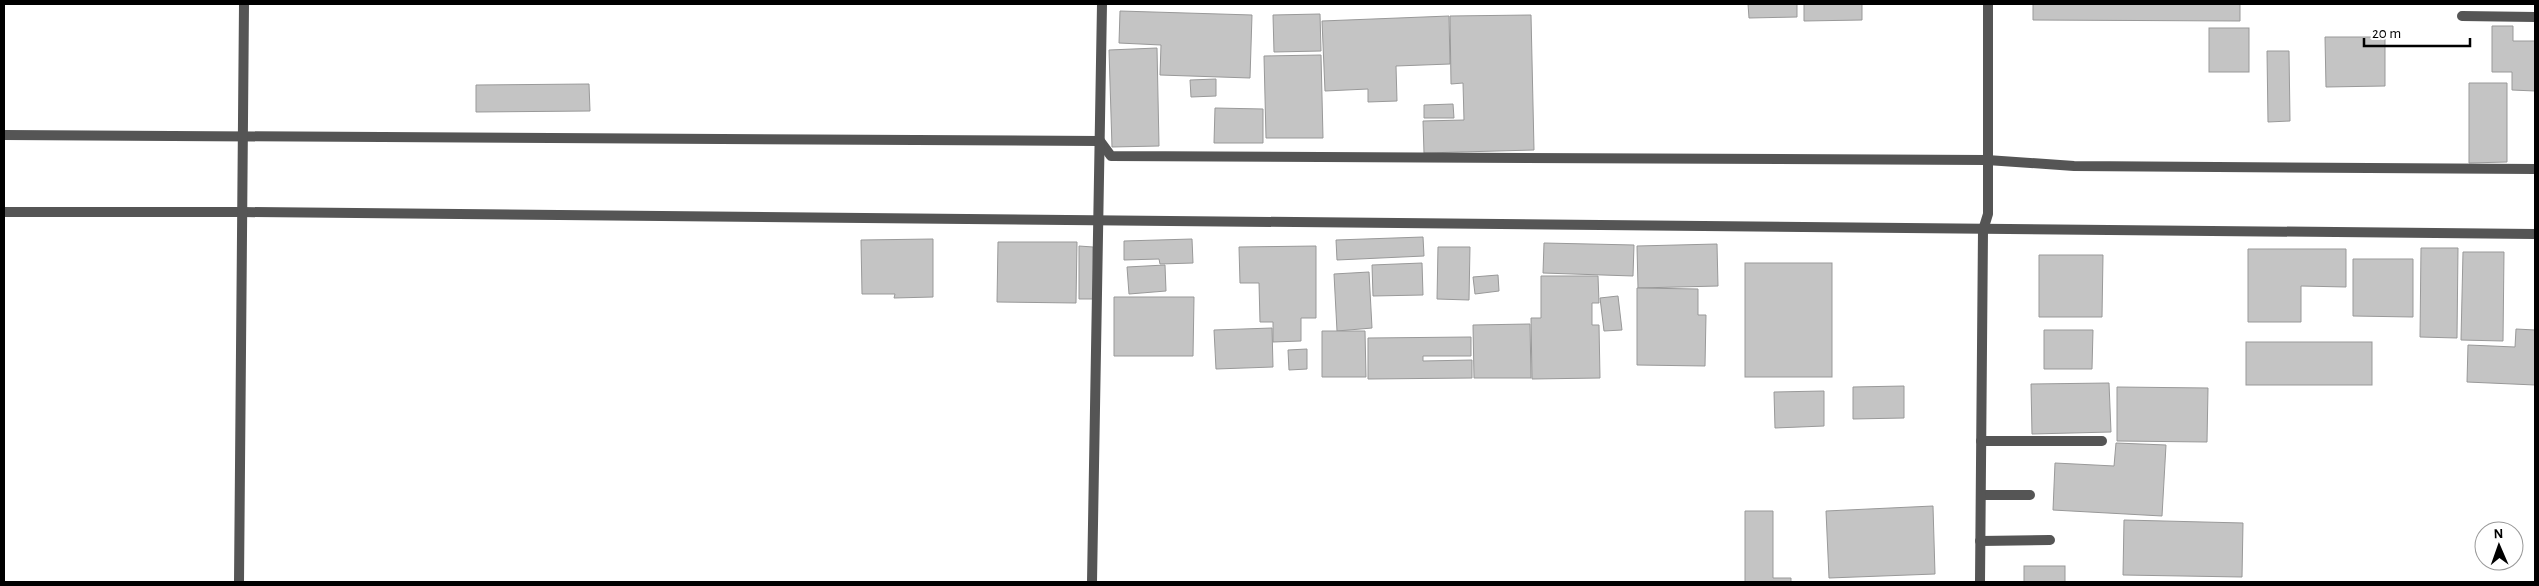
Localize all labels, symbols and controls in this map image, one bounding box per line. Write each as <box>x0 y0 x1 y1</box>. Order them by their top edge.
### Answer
scale bar <box>2364 15 2470 47</box>
text: 20 m <box>2372 26 2401 41</box>
north arrow <box>2474 521 2524 571</box>
text: N <box>2493 527 2504 541</box>

